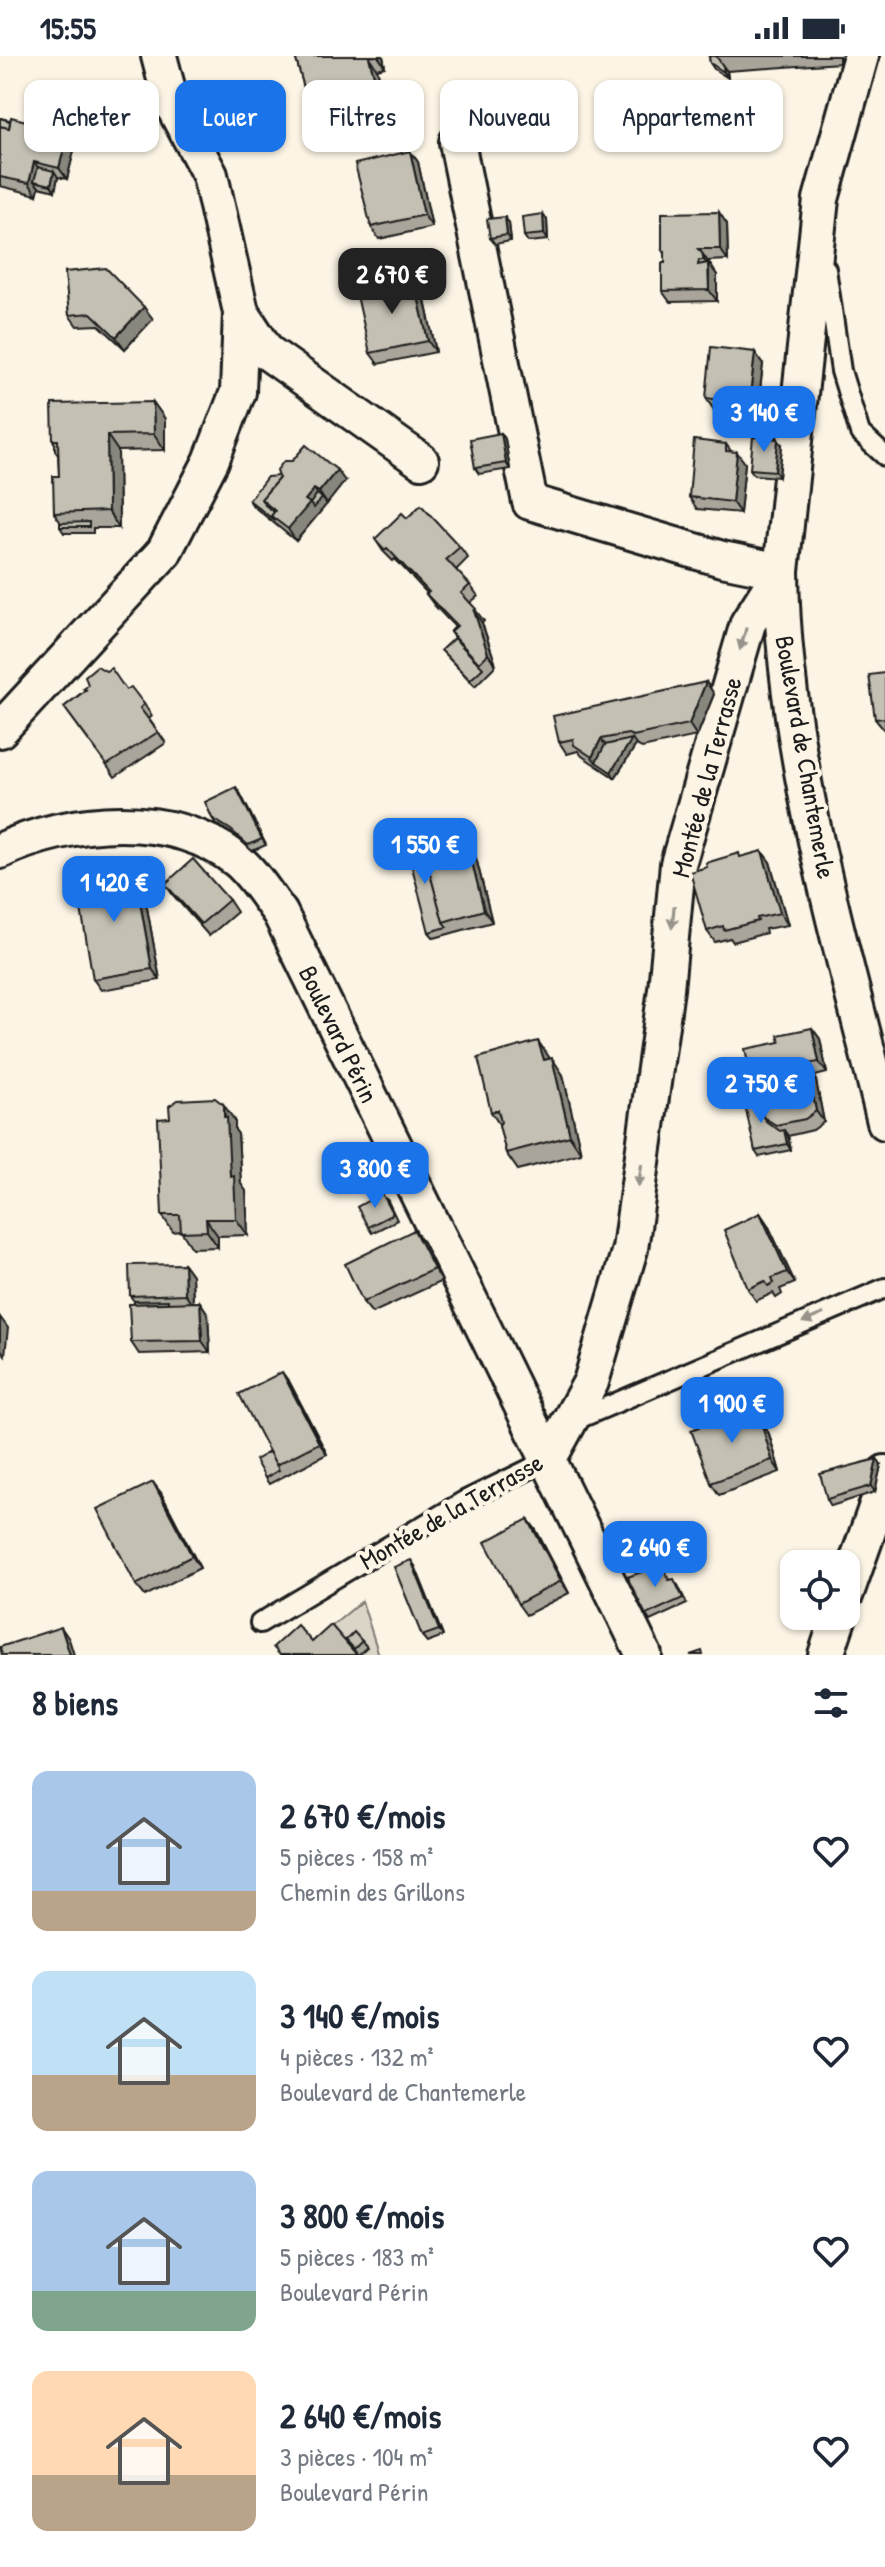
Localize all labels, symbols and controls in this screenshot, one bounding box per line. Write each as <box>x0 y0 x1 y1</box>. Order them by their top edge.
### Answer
text: 15:55 <box>40 8 96 48</box>
chip: Acheter <box>24 80 159 152</box>
chip: Louer <box>175 80 286 152</box>
chip: Filtres <box>302 80 424 152</box>
chip: Nouveau <box>440 80 578 152</box>
chip: Appartement <box>594 80 783 152</box>
pin: 2 670 € <box>318 248 466 316</box>
text: 2 670 € <box>356 256 428 291</box>
pin: 3 140 € <box>690 386 838 454</box>
text: 3 140 € <box>731 394 797 429</box>
one-way arrow <box>736 627 749 651</box>
street label: Boulevard de Chantemerle <box>767 633 845 881</box>
street label: Montée de la Terrasse <box>662 673 750 881</box>
pin: 1 550 € <box>351 818 499 886</box>
text: 1 550 € <box>391 826 459 861</box>
pin: 1 420 € <box>40 856 188 924</box>
text: 1 420 € <box>80 864 148 899</box>
one-way arrow <box>666 905 679 930</box>
street label: Boulevard Périn <box>291 960 387 1108</box>
pin: 2 750 € <box>687 1057 835 1125</box>
text: 2 750 € <box>725 1065 797 1100</box>
pin: 3 800 € <box>301 1142 449 1210</box>
text: 3 800 € <box>340 1150 410 1185</box>
one-way arrow <box>633 1163 646 1188</box>
one-way arrow <box>801 1312 825 1325</box>
pin: 1 900 € <box>658 1377 806 1445</box>
text: 1 900 € <box>699 1385 765 1420</box>
street label: Montée de la Terrasse <box>353 1444 549 1578</box>
pin: 2 640 € <box>581 1521 729 1589</box>
text: 2 640 € <box>621 1529 689 1564</box>
map controls <box>780 1550 860 1630</box>
button: locate <box>780 1550 860 1630</box>
text: 8 biens <box>32 1680 118 1726</box>
icon: filters <box>809 1681 853 1725</box>
text: 2 670 €/mois <box>280 1793 445 1839</box>
icon: home <box>96 1803 192 1899</box>
icon: heart <box>809 1829 853 1873</box>
text: 5 pièces · 158 m² <box>280 1839 433 1874</box>
text: Chemin des Grillons <box>280 1874 465 1909</box>
text: 3 140 €/mois <box>280 1993 439 2039</box>
icon: home <box>96 2003 192 2099</box>
icon: heart <box>809 2029 853 2073</box>
text: 4 pièces · 132 m² <box>280 2039 434 2074</box>
text: Boulevard de Chantemerle <box>280 2074 526 2109</box>
text: 3 800 €/mois <box>280 2193 444 2239</box>
icon: home <box>96 2203 192 2299</box>
icon: heart <box>809 2229 853 2273</box>
text: 5 pièces · 183 m² <box>280 2239 434 2274</box>
text: Boulevard Périn <box>280 2274 429 2309</box>
text: 2 640 €/mois <box>280 2393 441 2439</box>
icon: home <box>96 2403 192 2499</box>
icon: heart <box>809 2429 853 2473</box>
text: 3 pièces · 104 m² <box>280 2439 433 2474</box>
text: Boulevard Périn <box>280 2474 429 2509</box>

